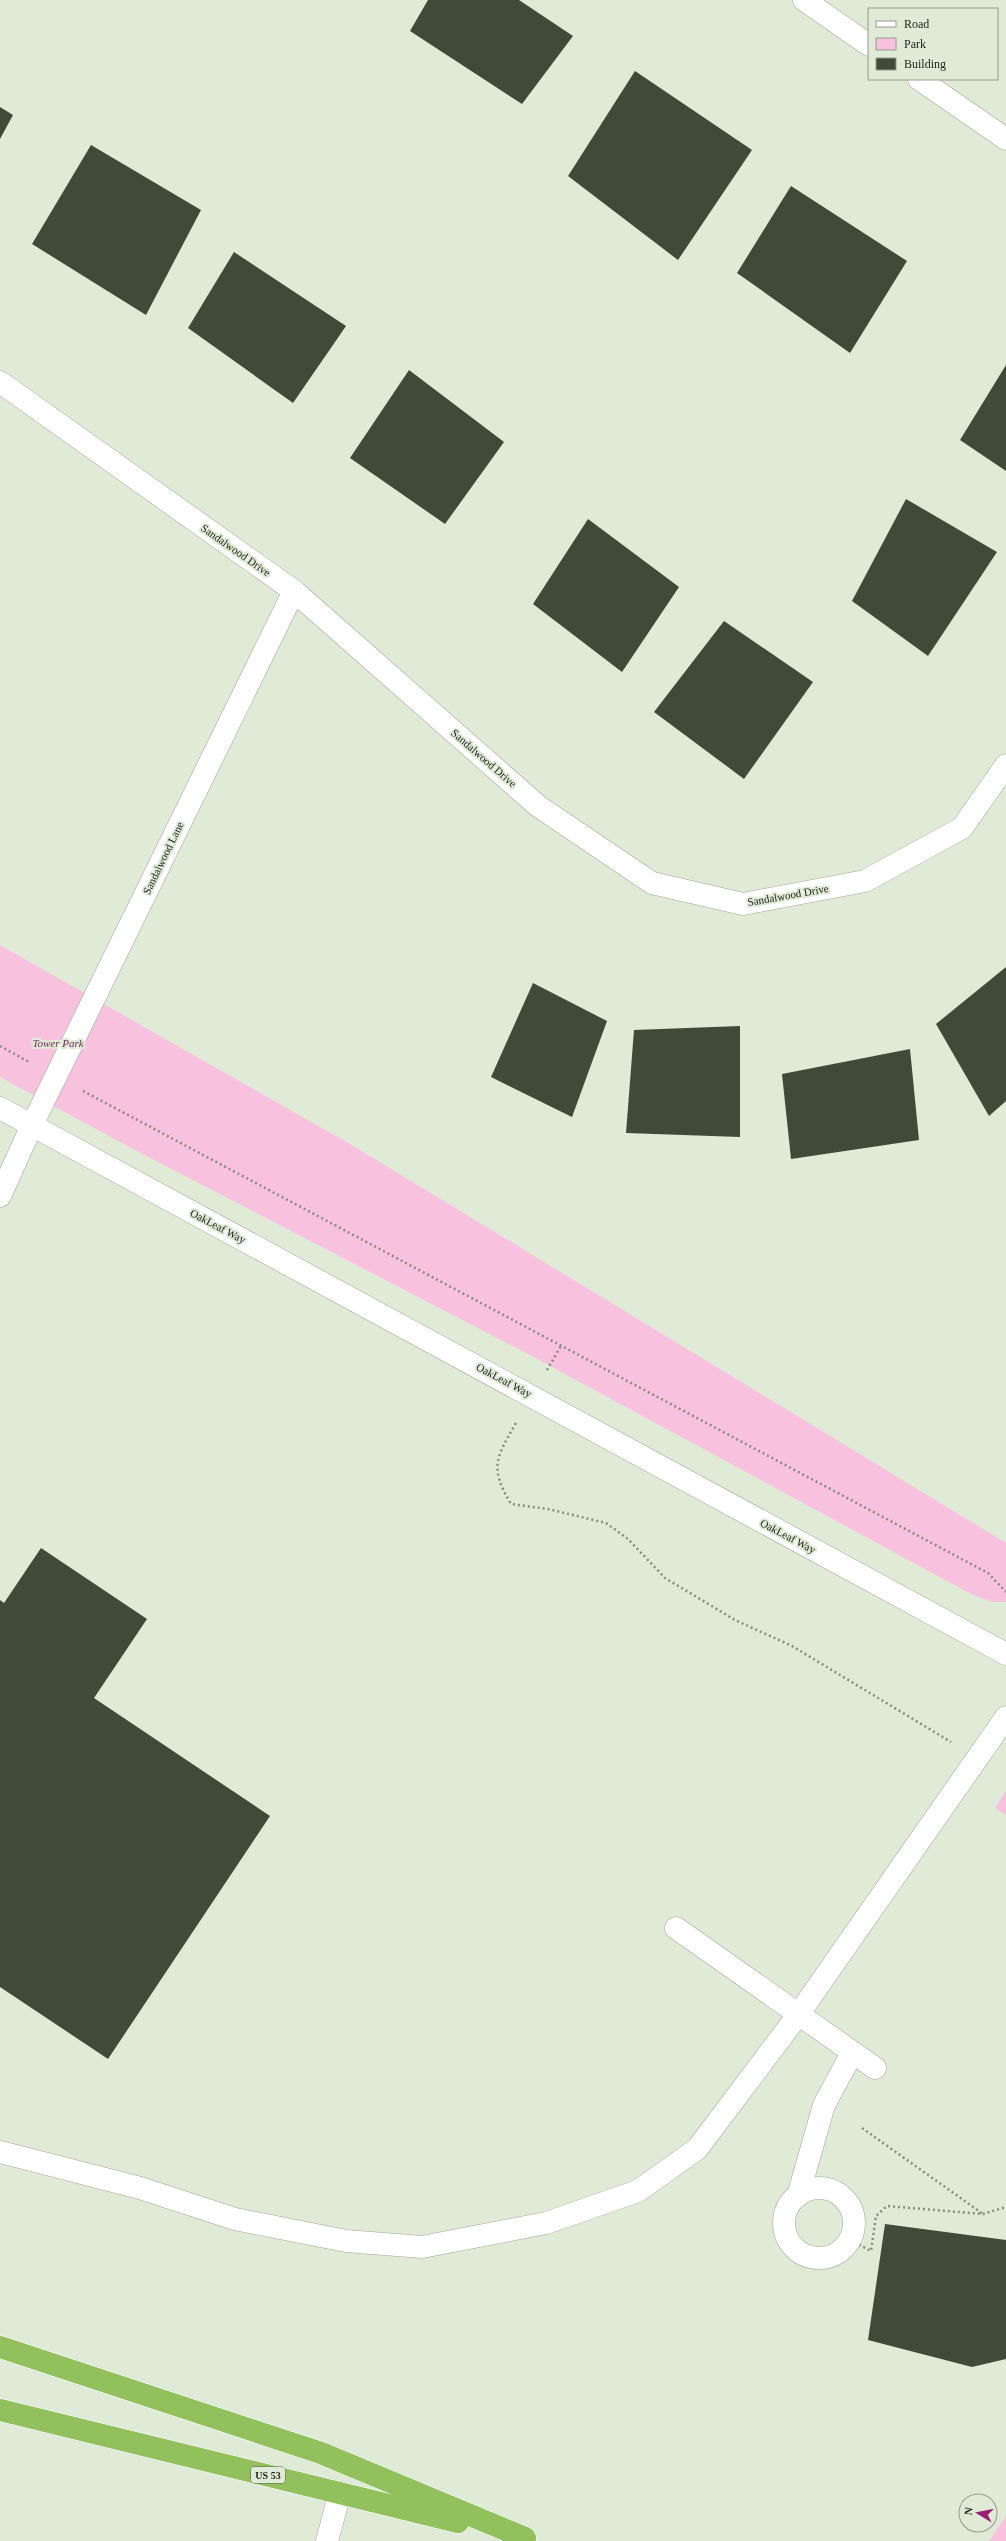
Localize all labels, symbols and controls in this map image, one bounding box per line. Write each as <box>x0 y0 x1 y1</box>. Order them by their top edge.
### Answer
legend <box>868 8 998 80</box>
text: Road <box>904 17 929 31</box>
text: Park <box>904 37 926 51</box>
text: Building <box>904 57 946 71</box>
street label: Sandalwood Drive <box>199 522 273 579</box>
street label: Sandalwood Drive <box>449 727 519 790</box>
street label: Sandalwood Lane <box>140 820 186 896</box>
street label: Sandalwood Drive <box>746 882 830 908</box>
park label: Tower Park <box>32 1037 85 1049</box>
street label: OakLeaf Way <box>188 1206 248 1246</box>
street label: OakLeaf Way <box>474 1360 534 1400</box>
street label: OakLeaf Way <box>758 1516 818 1556</box>
road number: US 53 <box>251 2467 285 2483</box>
north arrow <box>958 2493 998 2533</box>
text: N <box>962 2506 975 2516</box>

